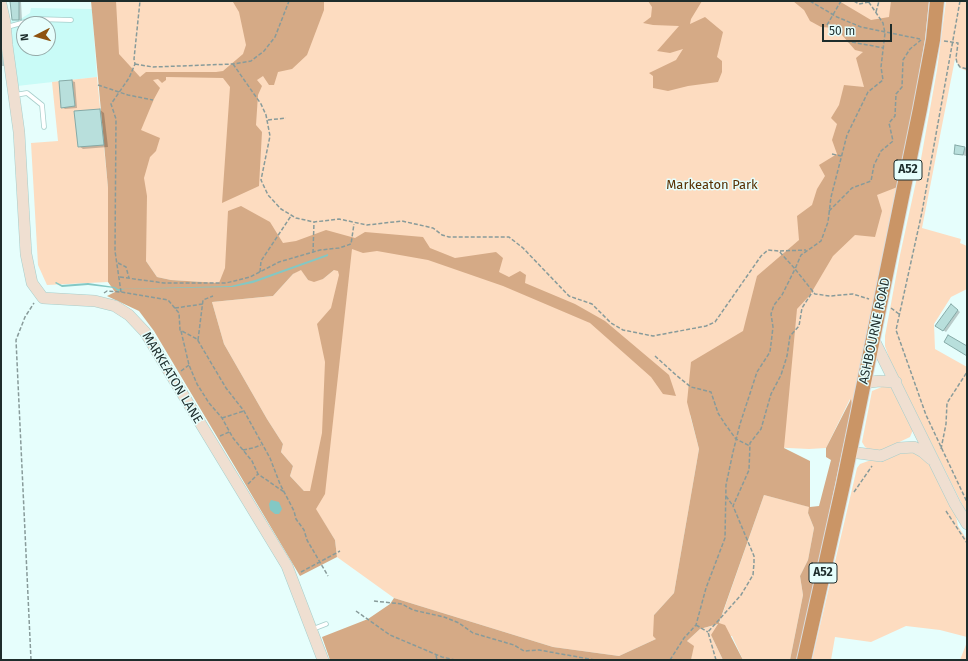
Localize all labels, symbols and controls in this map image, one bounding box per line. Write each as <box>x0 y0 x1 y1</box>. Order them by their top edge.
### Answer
north arrow <box>16 16 56 56</box>
scale bar <box>824 16 894 42</box>
text: 50 m <box>829 24 855 38</box>
text: N <box>18 33 31 42</box>
road number: A52 <box>894 160 922 180</box>
park label: Markeaton Park <box>666 177 758 193</box>
street label: ASHBOURNE ROAD <box>856 276 894 386</box>
street label: MARKEATON LANE <box>138 329 206 427</box>
road number: A52 <box>809 563 837 583</box>

